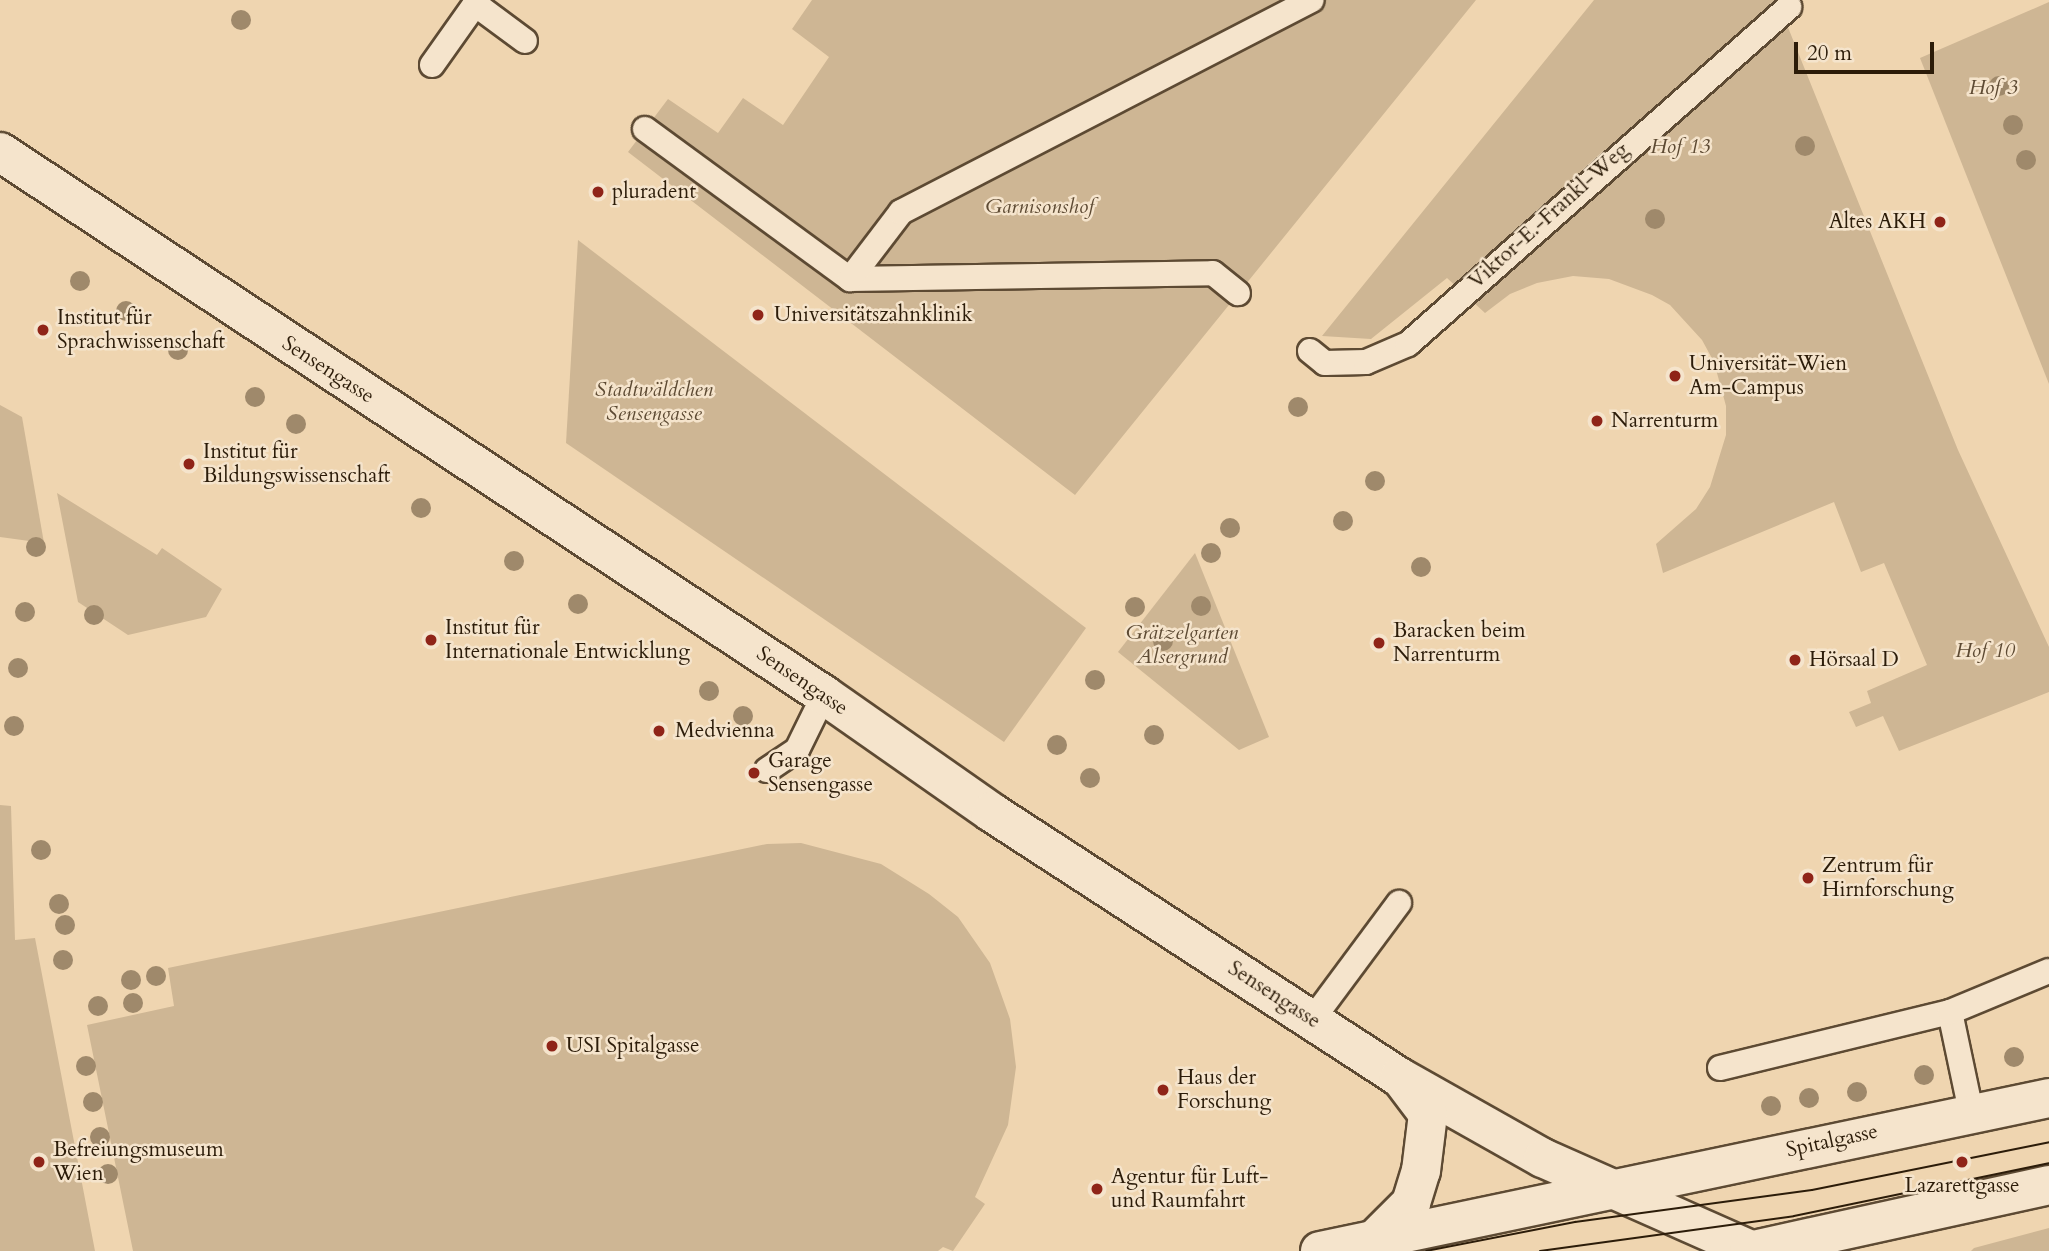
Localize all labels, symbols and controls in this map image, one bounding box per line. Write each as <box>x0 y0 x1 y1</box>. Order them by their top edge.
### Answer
scale bar <box>1797 28 1937 72</box>
text: 20 m <box>1807 39 1852 68</box>
park label: Hof 3 <box>1969 75 2017 101</box>
park label: Hof 13 <box>1650 134 1710 160</box>
street label: Viktor-E.-Frankl-Weg <box>1464 138 1634 294</box>
place label: pluradent <box>612 179 696 205</box>
marker: pluradent <box>590 184 606 200</box>
park label: Garnisonshof <box>985 194 1095 220</box>
place label: Altes AKH <box>1829 209 1926 235</box>
marker: Altes AKH <box>1932 214 1948 230</box>
place label: Universitätszahnklinik <box>774 302 973 328</box>
place label: Institut für Sprachwissenschaft <box>57 305 225 355</box>
marker: Universitätszahnklinik <box>748 305 768 325</box>
marker: Institut für Sprachwissenschaft <box>35 322 51 338</box>
street label: Sensengasse <box>277 331 379 409</box>
place label: Universität-Wien Am-Campus <box>1689 351 1847 401</box>
marker: Universität-Wien Am-Campus <box>1667 368 1683 384</box>
park label: Stadtwäldchen Sensengasse <box>595 377 713 427</box>
place label: Narrenturm <box>1611 408 1718 434</box>
marker: Narrenturm <box>1589 413 1605 429</box>
place label: Institut für Bildungswissenschaft <box>203 439 390 489</box>
marker: Institut für Bildungswissenschaft <box>181 456 197 472</box>
place label: Institut für Internationale Entwicklung <box>445 615 690 665</box>
place label: Baracken beim Narrenturm <box>1393 618 1525 668</box>
park label: Grätzelgarten Alsergrund <box>1126 620 1238 670</box>
marker: Institut für Internationale Entwicklung <box>423 632 439 648</box>
marker: Baracken beim Narrenturm <box>1371 635 1387 651</box>
park label: Hof 10 <box>1955 638 2015 664</box>
street label: Sensengasse <box>751 641 853 721</box>
place label: Hörsaal D <box>1809 647 1899 673</box>
marker: Hörsaal D <box>1787 652 1803 668</box>
place label: Medvienna <box>675 718 775 744</box>
marker: Medvienna <box>649 721 669 741</box>
place label: Garage Sensengasse <box>768 748 873 798</box>
marker: Garage Sensengasse <box>746 765 762 781</box>
place label: Zentrum für Hirnforschung <box>1822 853 1954 903</box>
marker: Zentrum für Hirnforschung <box>1800 870 1816 886</box>
street label: Sensengasse <box>1223 956 1325 1034</box>
place label: USI Spitalgasse <box>566 1033 700 1059</box>
marker: USI Spitalgasse <box>544 1038 560 1054</box>
place label: Haus der Forschung <box>1177 1065 1271 1115</box>
marker: Haus der Forschung <box>1155 1082 1171 1098</box>
street label: Spitalgasse <box>1784 1119 1880 1163</box>
place label: Befreiungsmuseum Wien <box>53 1137 224 1187</box>
marker: Befreiungsmuseum Wien <box>31 1154 47 1170</box>
marker: Lazarettgasse <box>1954 1154 1970 1170</box>
place label: Agentur für Luft- und Raumfahrt <box>1111 1164 1268 1214</box>
place label: Lazarettgasse <box>1904 1173 2020 1199</box>
marker: Agentur für Luft- und Raumfahrt <box>1089 1181 1105 1197</box>

